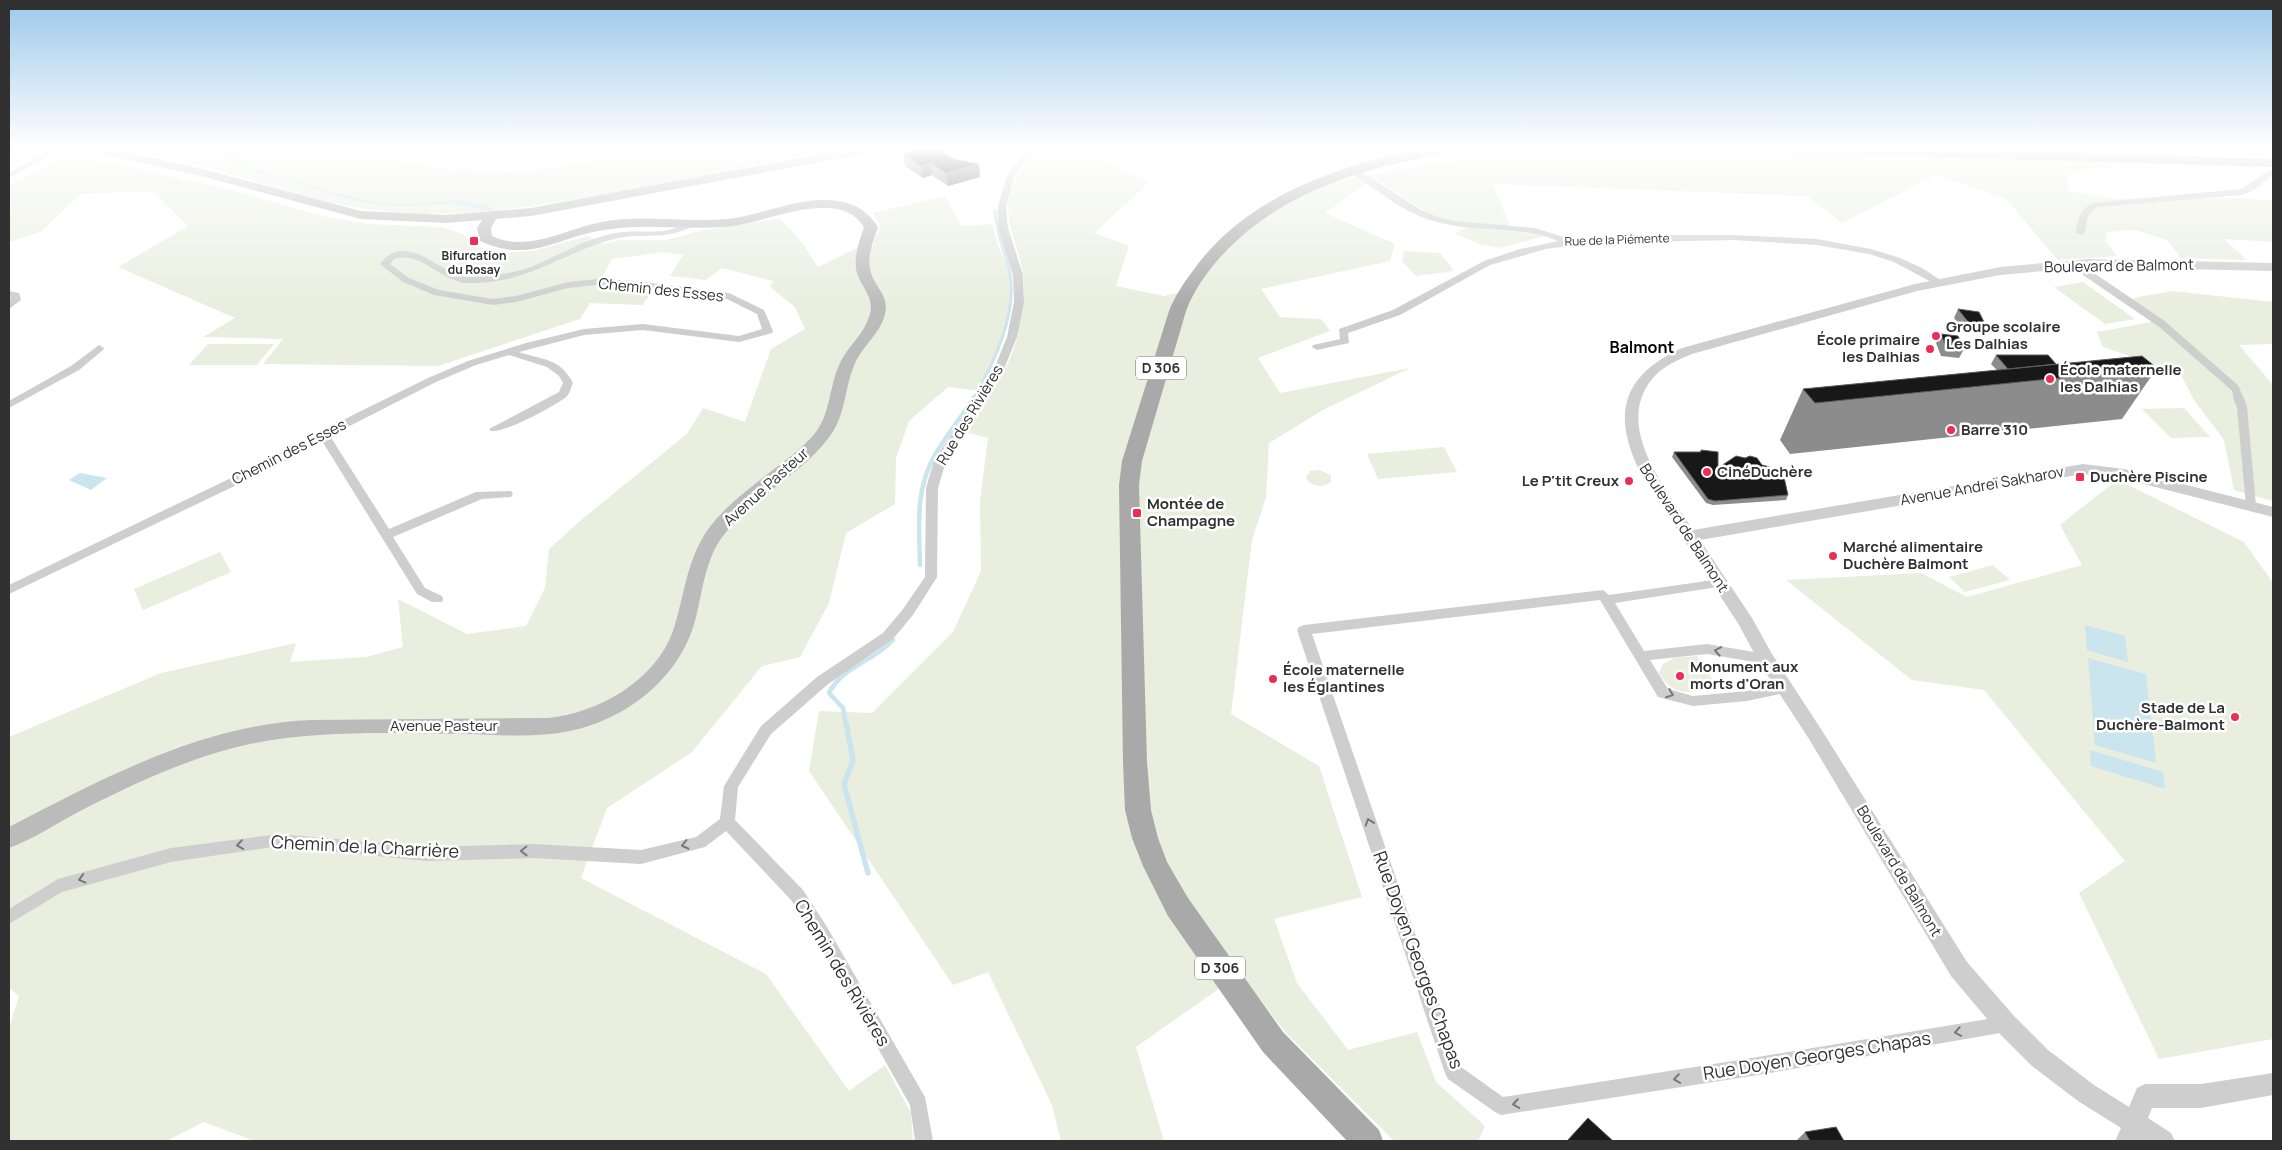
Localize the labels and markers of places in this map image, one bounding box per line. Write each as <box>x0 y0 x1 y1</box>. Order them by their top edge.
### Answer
marker: Bifurcation du Rosay <box>468 235 480 247</box>
place label: Bifurcation du Rosay <box>442 247 506 278</box>
place label: Groupe scolaire Les Dalhias <box>1946 316 2060 354</box>
place label: École primaire les Dalhias <box>1817 329 1920 367</box>
marker: Groupe scolaire Les Dalhias <box>1930 330 1942 342</box>
marker: École primaire les Dalhias <box>1924 343 1936 355</box>
place label: École maternelle les Dalhias <box>2060 359 2182 397</box>
marker: École maternelle les Dalhias <box>2044 373 2056 385</box>
place label: Barre 310 <box>1961 419 2028 440</box>
marker: Barre 310 <box>1945 424 1957 436</box>
place label: CinéDuchère <box>1717 461 1813 482</box>
marker: CinéDuchère <box>1701 466 1713 478</box>
place label: Duchère Piscine <box>2090 466 2208 487</box>
place label: Le P'tit Creux <box>1522 470 1620 491</box>
marker: Duchère Piscine <box>2074 471 2086 483</box>
marker: Le P'tit Creux <box>1623 475 1635 487</box>
place label: Montée de Champagne <box>1147 493 1235 531</box>
marker: Montée de Champagne <box>1131 507 1143 519</box>
place label: Marché alimentaire Duchère Balmont <box>1843 536 1983 574</box>
marker: Marché alimentaire Duchère Balmont <box>1827 550 1839 562</box>
place label: Monument aux morts d'Oran <box>1690 656 1799 694</box>
place label: École maternelle les Églantines <box>1283 659 1405 697</box>
marker: Monument aux morts d'Oran <box>1674 670 1686 682</box>
marker: École maternelle les Églantines <box>1267 673 1279 685</box>
place label: Stade de La Duchère-Balmont <box>2096 697 2225 735</box>
marker: Stade de La Duchère-Balmont <box>2229 711 2241 723</box>

